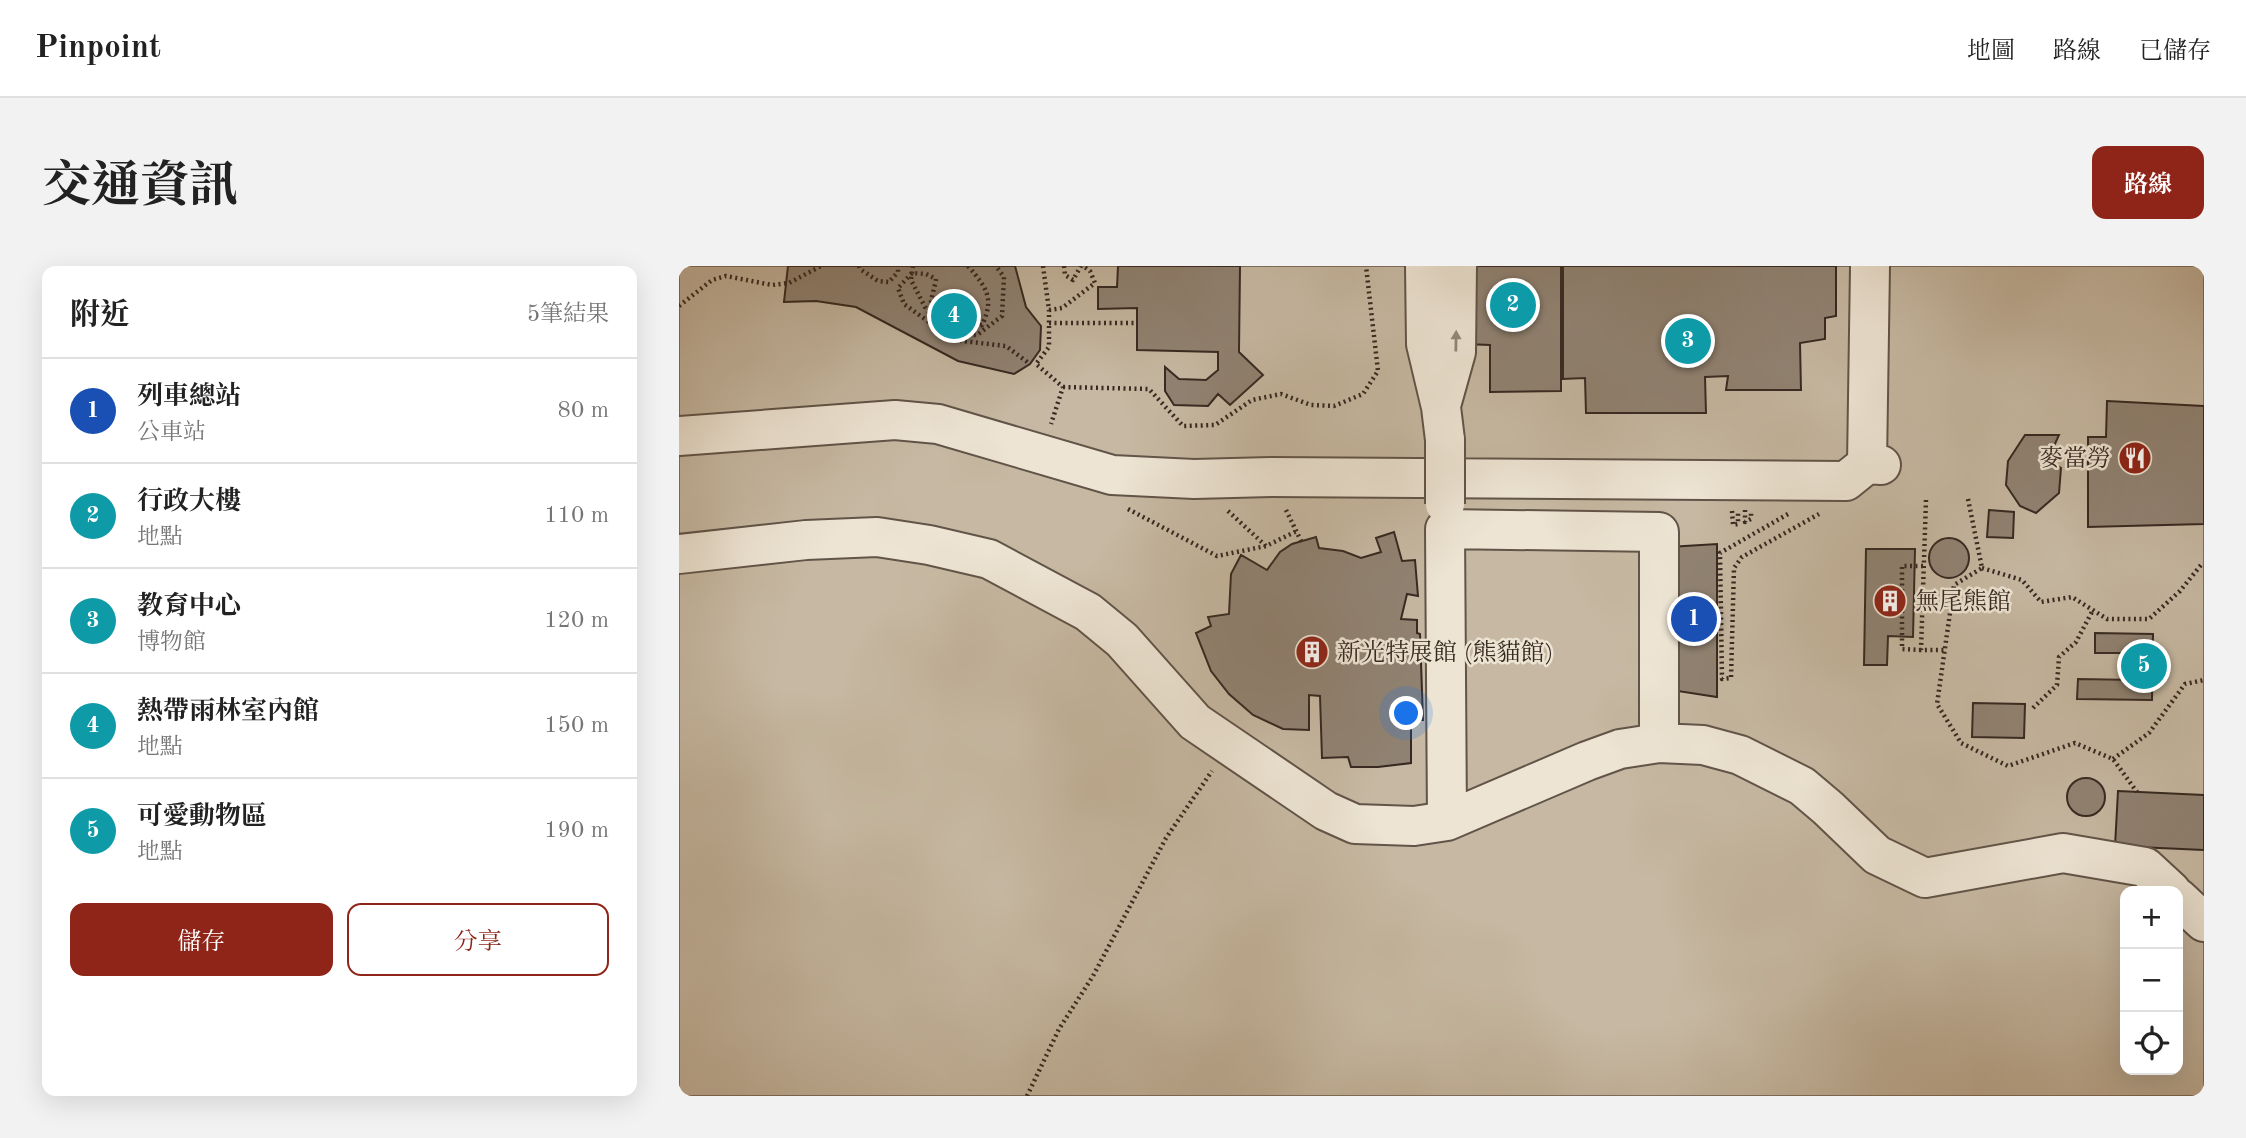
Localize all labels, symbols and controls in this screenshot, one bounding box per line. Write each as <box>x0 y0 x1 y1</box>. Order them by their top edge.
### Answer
text: Pinpoint <box>35 32 161 65</box>
text: 地圖 <box>1967 40 2015 64</box>
text: 路線 <box>2053 40 2101 64</box>
text: 已儲存 <box>2139 40 2211 64</box>
button: 路線 <box>2092 146 2204 219</box>
text: 交通資訊 <box>42 164 238 213</box>
pin: 2 <box>1490 279 1536 331</box>
pin: 4 <box>931 290 977 342</box>
text: 附近 <box>70 301 130 331</box>
text: 5筆結果 <box>527 303 609 326</box>
pin: 3 <box>1665 315 1711 367</box>
one-way arrow <box>1450 330 1462 352</box>
text: 列車總站 <box>137 384 241 410</box>
text: 1 <box>86 399 100 422</box>
text: 80 m <box>558 399 609 422</box>
text: 公車站 <box>137 421 206 444</box>
restaurant icon: 麥當勞 <box>2116 439 2154 477</box>
place label: 麥當勞 <box>2039 445 2111 472</box>
text: 行政大樓 <box>137 489 241 515</box>
text: 2 <box>86 504 100 527</box>
text: 110 m <box>544 504 609 527</box>
text: 地點 <box>137 526 183 549</box>
building icon: 無尾熊館 <box>1871 582 1909 620</box>
place label: 無尾熊館 <box>1915 588 2011 615</box>
pin: 1 <box>1671 593 1717 645</box>
text: 教育中心 <box>137 594 241 620</box>
text: 3 <box>86 609 100 632</box>
text: 120 m <box>544 609 609 632</box>
text: 博物館 <box>137 631 206 654</box>
building icon: 新光特展館 (熊貓館) <box>1293 633 1331 671</box>
place label: 新光特展館 (熊貓館) <box>1337 639 1553 666</box>
pin: 5 <box>2121 640 2167 692</box>
your location <box>1389 696 1423 730</box>
text: 熱帶雨林室內館 <box>137 699 319 725</box>
text: 4 <box>86 714 100 737</box>
text: 150 m <box>544 714 609 737</box>
text: 地點 <box>137 736 183 759</box>
text: 可愛動物區 <box>137 804 267 830</box>
text: 5 <box>86 819 100 842</box>
text: 190 m <box>544 819 609 842</box>
text: 地點 <box>137 841 183 864</box>
map controls <box>2120 886 2183 1075</box>
button: + <box>2120 886 2183 949</box>
button: 儲存 <box>70 903 333 976</box>
button: 分享 <box>347 903 609 976</box>
button: − <box>2120 949 2183 1012</box>
button: locate <box>2120 1012 2183 1075</box>

